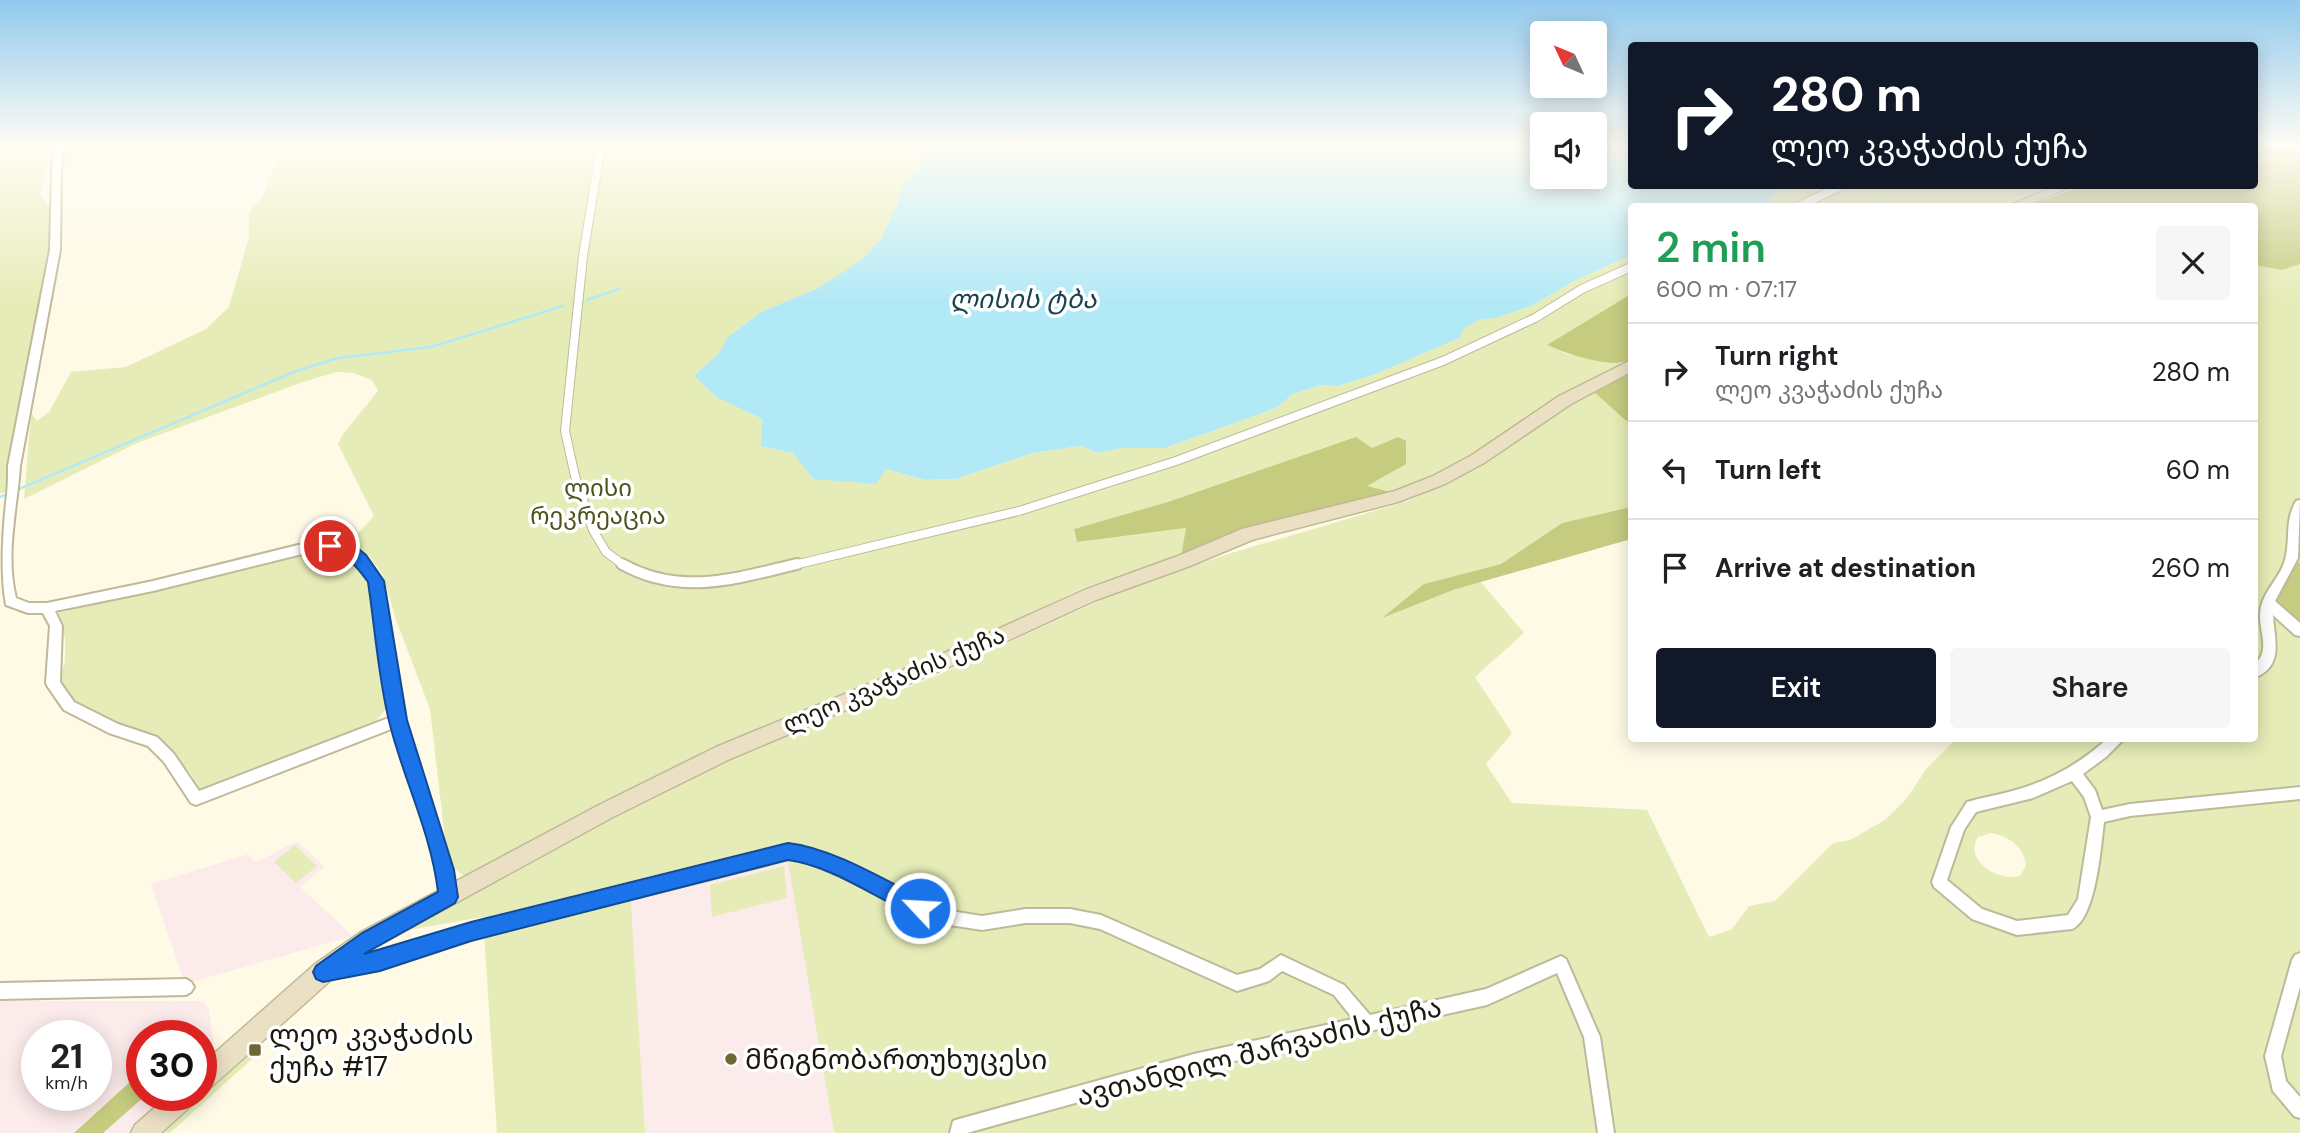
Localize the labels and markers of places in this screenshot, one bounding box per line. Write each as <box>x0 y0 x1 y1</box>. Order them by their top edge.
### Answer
pin <box>300 516 360 576</box>
place label: ლეო კვაჭაძის ქუჩა #17 <box>269 1016 474 1085</box>
place label: მწიგნობართუხუცესი <box>745 1041 1047 1078</box>
marker: ლეო კვაჭაძის ქუჩა #17 <box>247 1042 263 1058</box>
marker: მწიგნობართუხუცესი <box>723 1051 739 1067</box>

